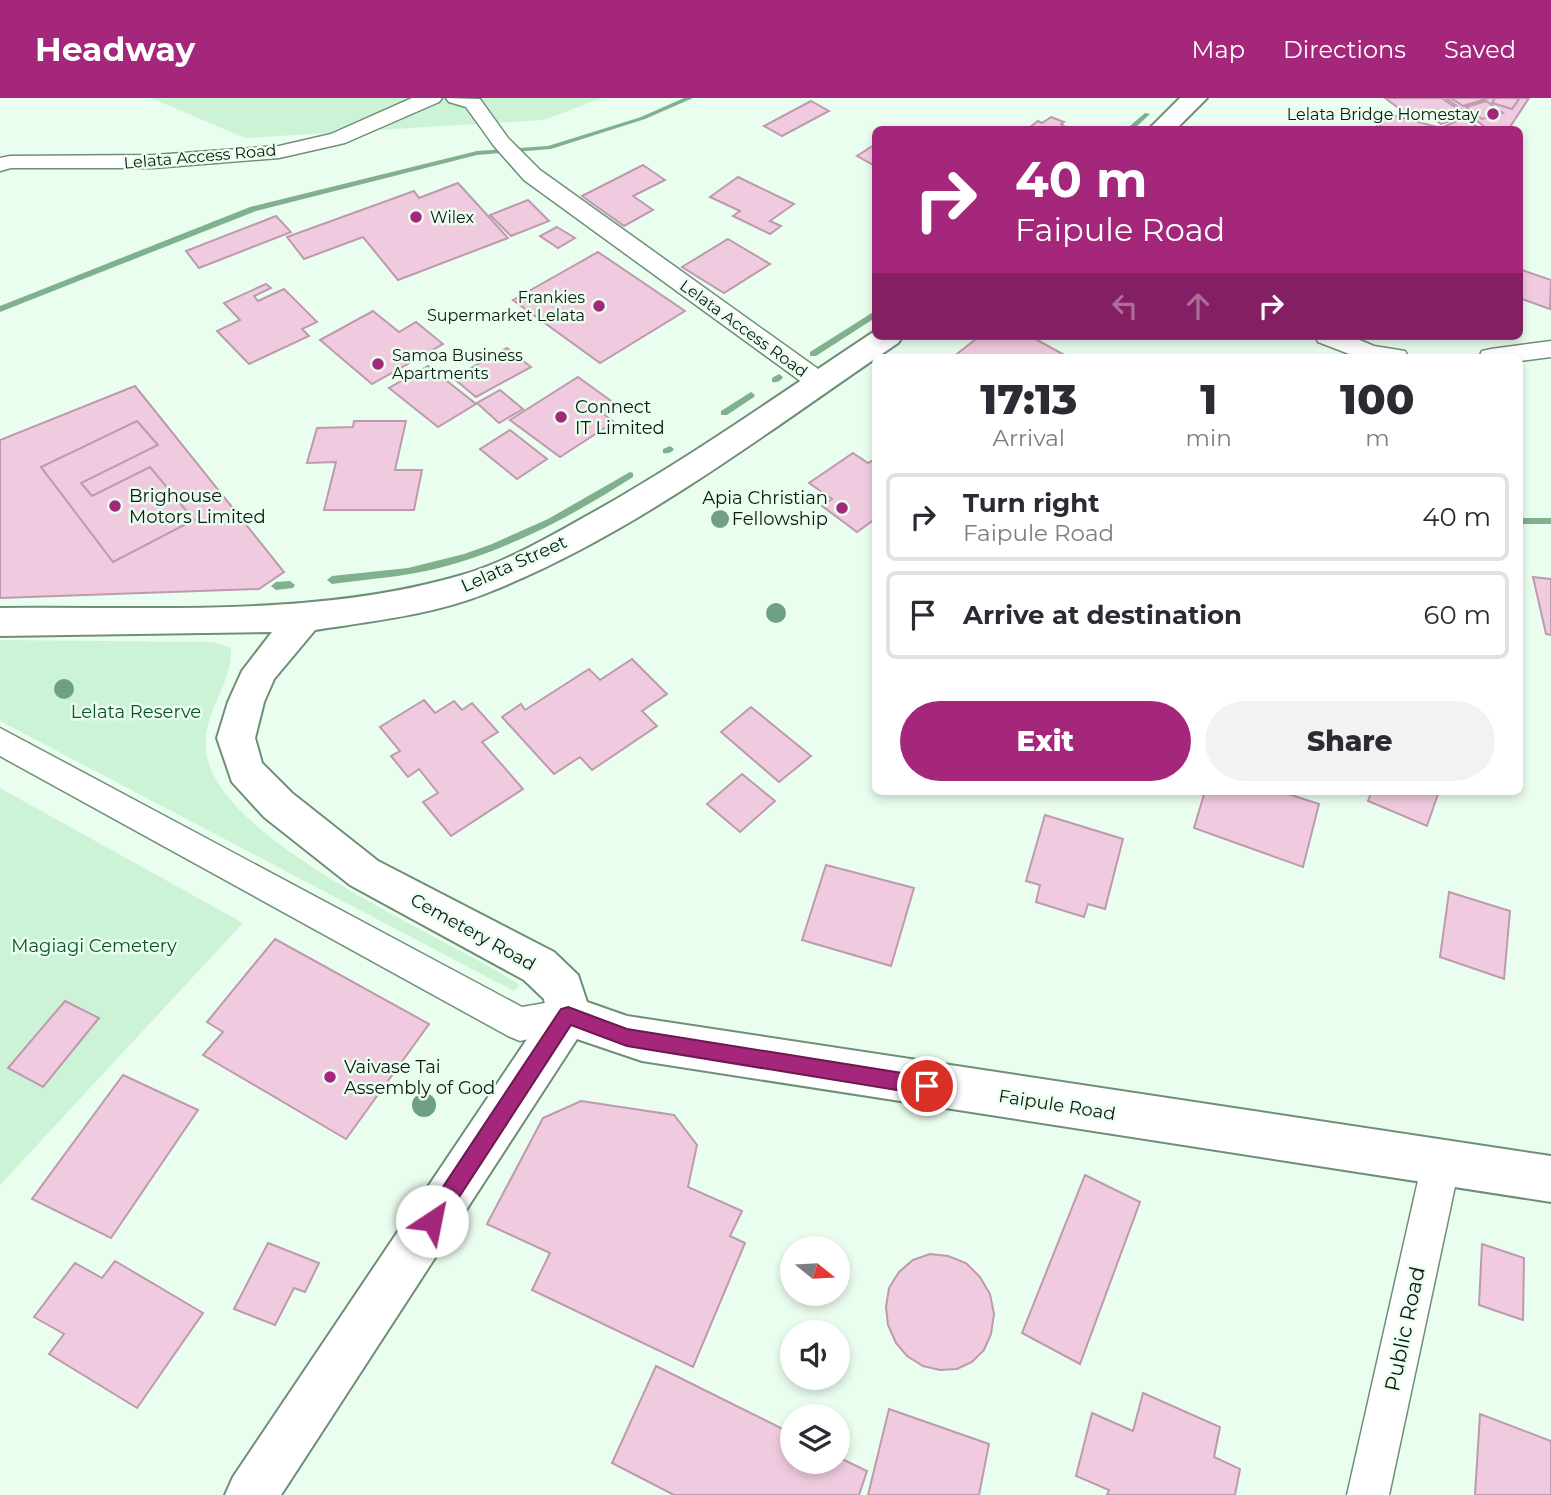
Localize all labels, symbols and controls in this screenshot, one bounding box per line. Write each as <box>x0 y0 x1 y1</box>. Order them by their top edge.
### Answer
text: Headway <box>35 29 195 69</box>
text: Map <box>1192 35 1245 64</box>
text: Directions <box>1283 35 1406 64</box>
text: Saved <box>1444 35 1516 64</box>
place label: Lelata Bridge Homestay <box>1287 105 1479 124</box>
marker: Lelata Bridge Homestay <box>1485 106 1501 122</box>
street label: Lelata Access Road <box>123 140 277 173</box>
text: 40 m <box>1015 150 1147 209</box>
icon: right <box>900 154 991 245</box>
place label: Wilex <box>430 208 475 227</box>
marker: Wilex <box>408 209 424 225</box>
text: Faipule Road <box>1015 210 1225 249</box>
street label: Lelata Access Road <box>676 276 811 381</box>
icon: left <box>1106 287 1144 325</box>
icon: ahead <box>1179 287 1217 325</box>
icon: right <box>1252 287 1290 325</box>
place label: Frankies Supermarket Lelata <box>427 288 585 325</box>
marker: Frankies Supermarket Lelata <box>591 298 607 314</box>
place label: Samoa Business Apartments <box>392 346 523 383</box>
marker: Samoa Business Apartments <box>370 356 386 372</box>
text: 17:13 <box>980 373 1077 425</box>
text: 1 <box>1200 373 1217 425</box>
text: 100 <box>1340 373 1415 425</box>
place label: Connect IT Limited <box>575 396 665 439</box>
marker: Connect IT Limited <box>553 409 569 425</box>
text: Arrival <box>993 424 1065 452</box>
text: min <box>1186 424 1232 452</box>
text: m <box>1365 424 1390 452</box>
place label: Brighouse Motors Limited <box>129 485 266 528</box>
place label: Apia Christian Fellowship <box>702 487 828 530</box>
text: Turn right <box>963 487 1099 519</box>
marker: Brighouse Motors Limited <box>107 498 123 514</box>
icon: right <box>904 498 942 536</box>
marker: Apia Christian Fellowship <box>834 500 850 516</box>
text: 40 m <box>1422 501 1491 533</box>
text: Faipule Road <box>963 519 1114 547</box>
street label: Lelata Street <box>458 531 570 597</box>
icon: arrive <box>904 596 942 634</box>
text: Arrive at destination <box>963 599 1242 631</box>
text: 60 m <box>1424 599 1491 631</box>
park label: Lelata Reserve <box>71 701 201 723</box>
button: Exit <box>900 701 1191 781</box>
button: Share <box>1205 701 1495 781</box>
street label: Cemetery Road <box>407 889 539 975</box>
park label: Magiagi Cemetery <box>11 935 177 957</box>
place label: Vaivase Tai Assembly of God <box>344 1056 495 1099</box>
pin <box>897 1056 957 1116</box>
icon: arrive <box>908 1067 946 1105</box>
marker: Vaivase Tai Assembly of God <box>322 1069 338 1085</box>
street label: Faipule Road <box>997 1085 1117 1125</box>
position arrow <box>395 1184 469 1258</box>
north arrow <box>780 1236 850 1306</box>
map controls <box>780 1236 850 1474</box>
street label: Public Road <box>1379 1264 1430 1394</box>
button: sound <box>780 1320 850 1390</box>
button: layers <box>780 1404 850 1474</box>

